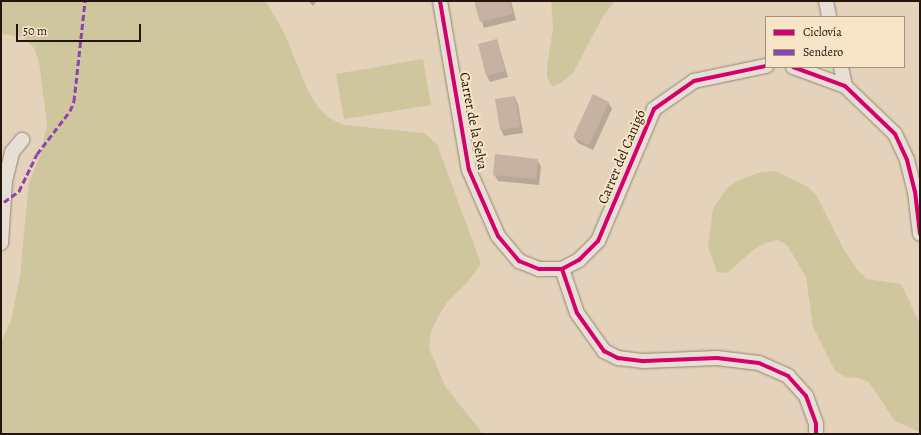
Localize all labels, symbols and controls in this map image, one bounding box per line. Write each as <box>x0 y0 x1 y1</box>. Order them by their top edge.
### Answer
scale bar <box>18 16 143 42</box>
legend <box>765 16 905 68</box>
text: 50 m <box>23 23 47 39</box>
text: Ciclovía <box>803 24 842 40</box>
text: Sendero <box>803 44 843 60</box>
street label: Carrer de la Selva <box>455 71 491 171</box>
street label: Carrer del Canigó <box>595 107 649 207</box>

